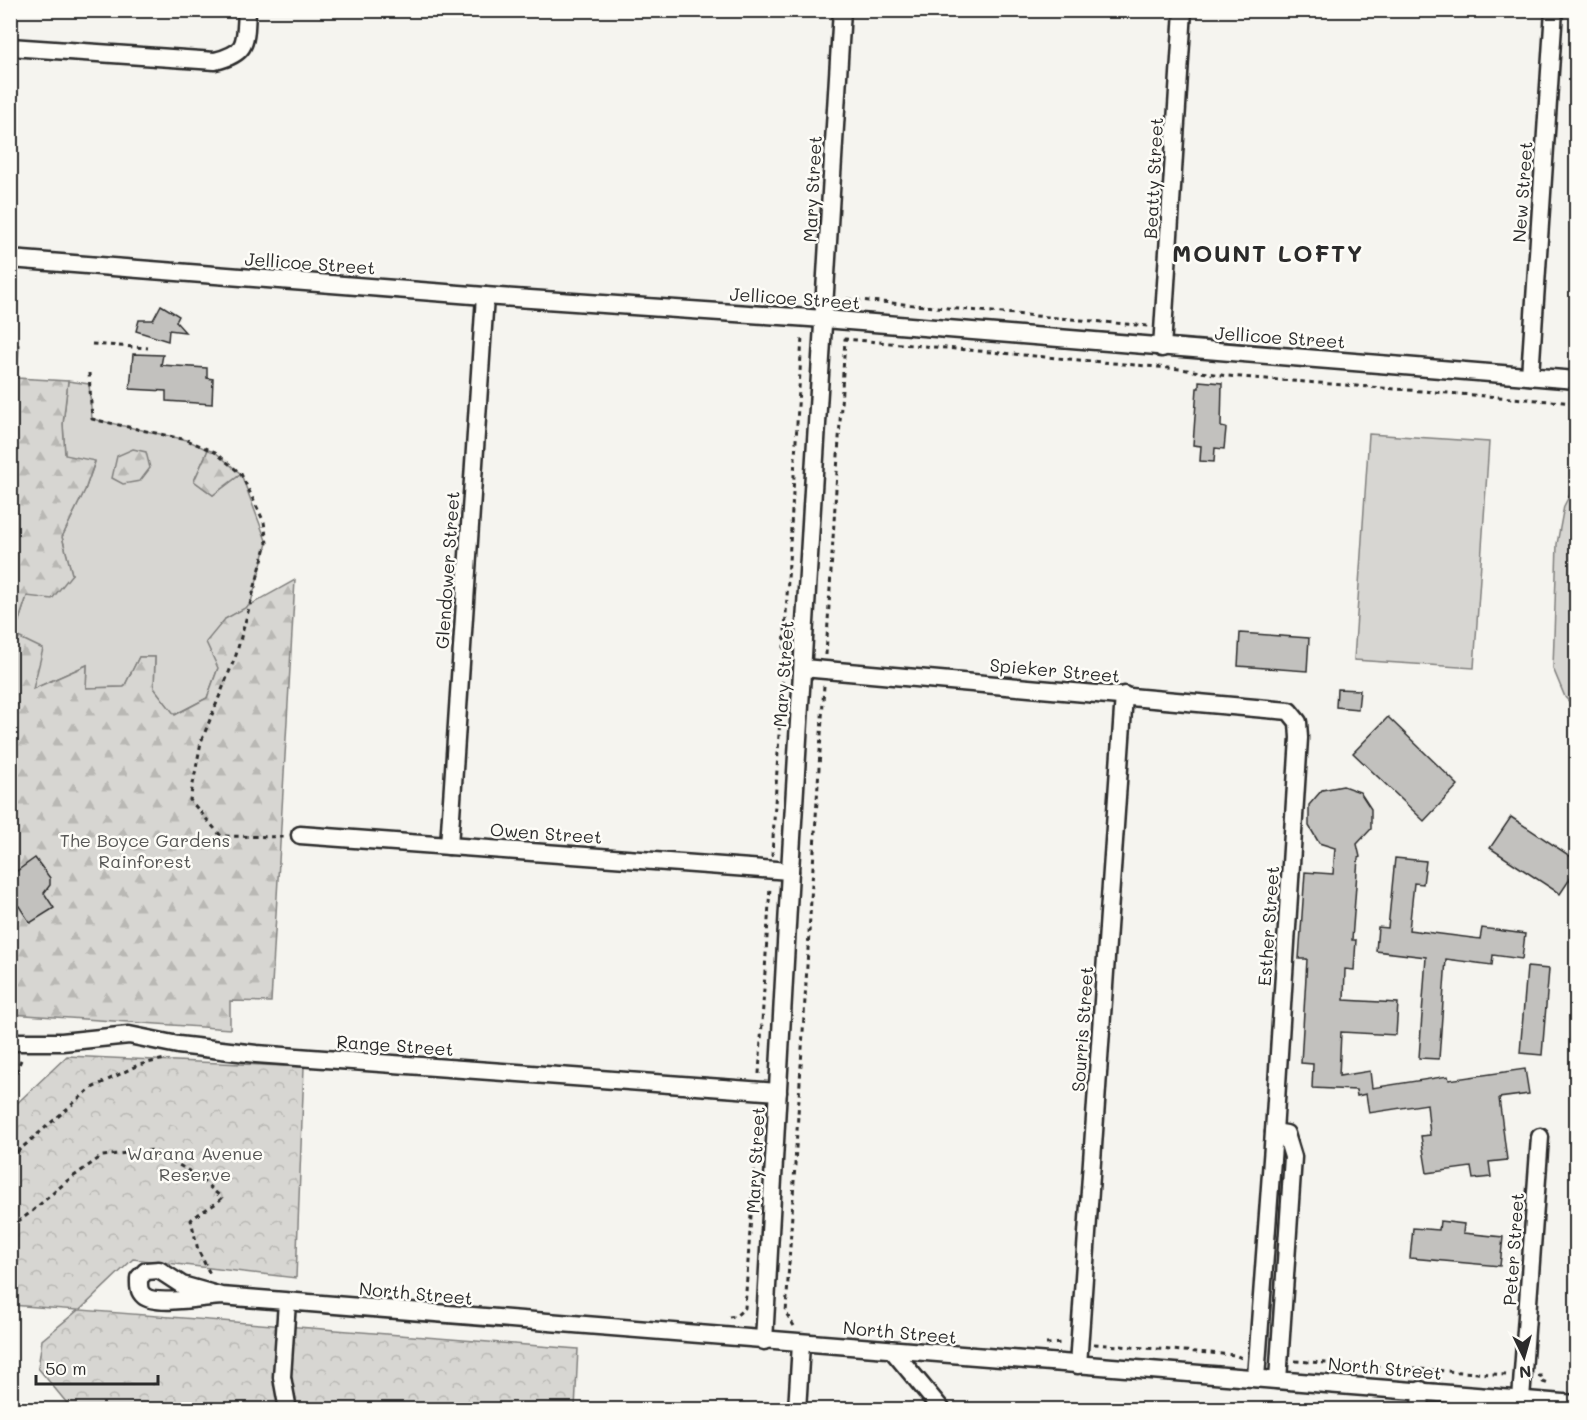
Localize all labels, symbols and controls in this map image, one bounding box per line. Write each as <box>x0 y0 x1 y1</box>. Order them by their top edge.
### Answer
street label: Beatty Street <box>1138 117 1168 239</box>
street label: Mary Street <box>797 135 827 243</box>
street label: New Street <box>1506 141 1538 243</box>
district label: MOUNT LOFTY <box>1172 237 1364 268</box>
street label: Jellicoe Street <box>244 246 376 280</box>
street label: Jellicoe Street <box>729 281 861 315</box>
street label: Jellicoe Street <box>1214 320 1346 354</box>
street label: Glendower Street <box>430 490 464 650</box>
street label: Mary Street <box>767 620 799 728</box>
street label: Spieker Street <box>989 652 1121 688</box>
street label: Owen Street <box>489 817 603 849</box>
park label: The Boyce Gardens Rainforest <box>60 828 230 873</box>
street label: Esther Street <box>1252 865 1284 987</box>
street label: Sourris Street <box>1066 965 1098 1093</box>
street label: Range Street <box>336 1029 454 1061</box>
street label: Mary Street <box>740 1106 770 1214</box>
park label: Warana Avenue Reserve <box>127 1141 263 1186</box>
street label: Peter Street <box>1497 1192 1529 1306</box>
street label: North Street <box>358 1276 474 1310</box>
street label: North Street <box>842 1315 958 1349</box>
north arrow <box>1494 1327 1554 1387</box>
scale bar <box>36 1348 158 1386</box>
street label: North Street <box>1327 1351 1443 1385</box>
text: 50 m <box>45 1356 87 1380</box>
text: N <box>1518 1361 1532 1383</box>

